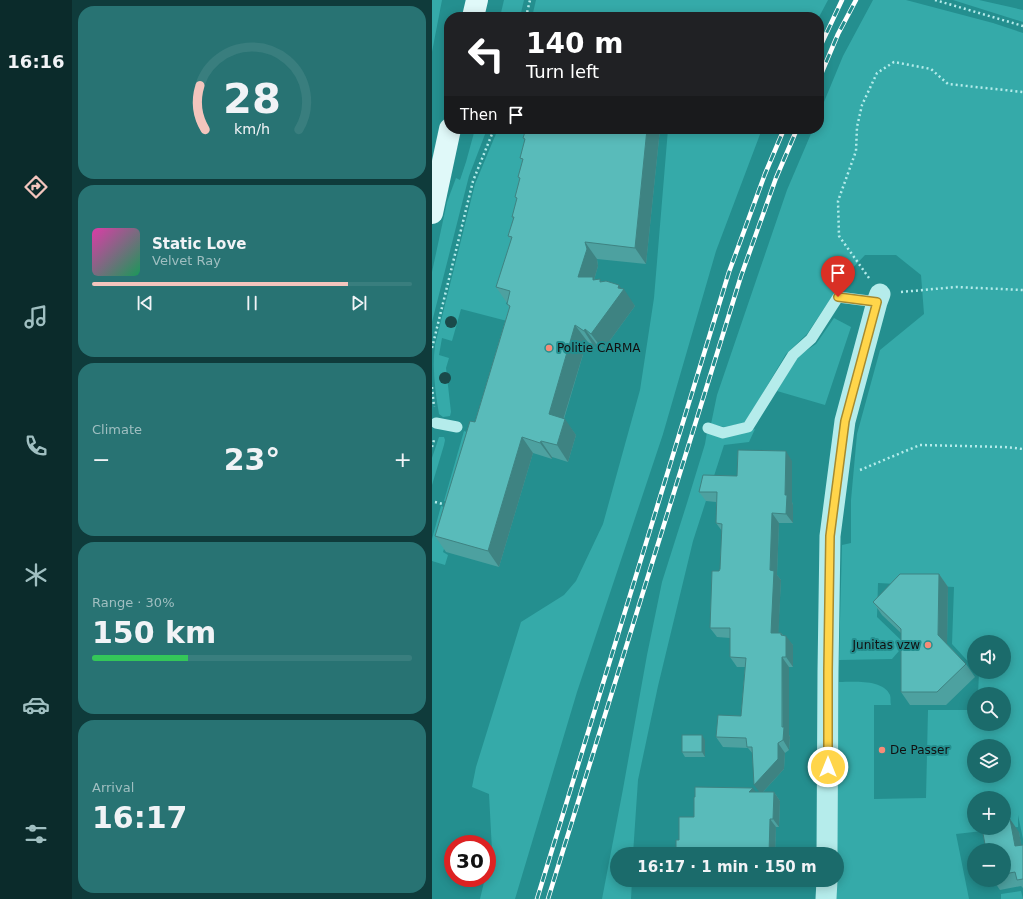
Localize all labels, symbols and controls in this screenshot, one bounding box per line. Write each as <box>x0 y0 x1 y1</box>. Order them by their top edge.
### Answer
text: 140 m <box>526 27 623 60</box>
icon: left <box>460 28 512 80</box>
text: 16:16 <box>7 51 65 72</box>
text: Turn left <box>526 61 599 82</box>
text: 28 <box>223 74 281 123</box>
icon: arrive <box>505 104 527 126</box>
text: Then <box>460 106 497 124</box>
text: km/h <box>234 121 270 137</box>
icon: directions <box>22 173 50 201</box>
text: Static Love <box>152 235 246 253</box>
text: Velvet Ray <box>152 253 221 268</box>
pin <box>821 256 855 297</box>
icon: arrive <box>827 262 849 284</box>
icon: previous <box>134 292 156 314</box>
icon: pause <box>241 292 263 314</box>
icon: next <box>348 292 370 314</box>
icon: music <box>22 303 50 331</box>
place label: Politie CARMA <box>557 341 641 355</box>
marker: Politie CARMA <box>544 343 554 353</box>
text: Climate <box>92 422 142 437</box>
icon: phone <box>22 432 50 460</box>
text: 23° <box>224 442 280 477</box>
text: − <box>92 447 110 472</box>
text: + <box>394 447 412 472</box>
icon: climate <box>22 561 50 589</box>
text: Range · 30% <box>92 595 175 610</box>
text: 150 km <box>92 615 216 650</box>
map controls <box>967 635 1011 887</box>
button: sound <box>967 635 1011 679</box>
place label: Junitas vzw <box>852 638 920 652</box>
marker: Junitas vzw <box>923 640 933 650</box>
button: search <box>967 687 1011 731</box>
icon: car <box>22 691 50 719</box>
button: layers <box>967 739 1011 783</box>
place label: De Passer <box>890 743 949 757</box>
marker: De Passer <box>877 745 887 755</box>
position arrow <box>807 746 849 788</box>
text: Arrival <box>92 780 134 795</box>
button: + <box>967 791 1011 835</box>
text: 16:17 <box>92 800 188 835</box>
icon: filters <box>22 820 50 848</box>
speed limit sign: 30 <box>444 835 496 887</box>
button: − <box>967 843 1011 887</box>
text: 16:17 · 1 min · 150 m <box>637 858 817 876</box>

